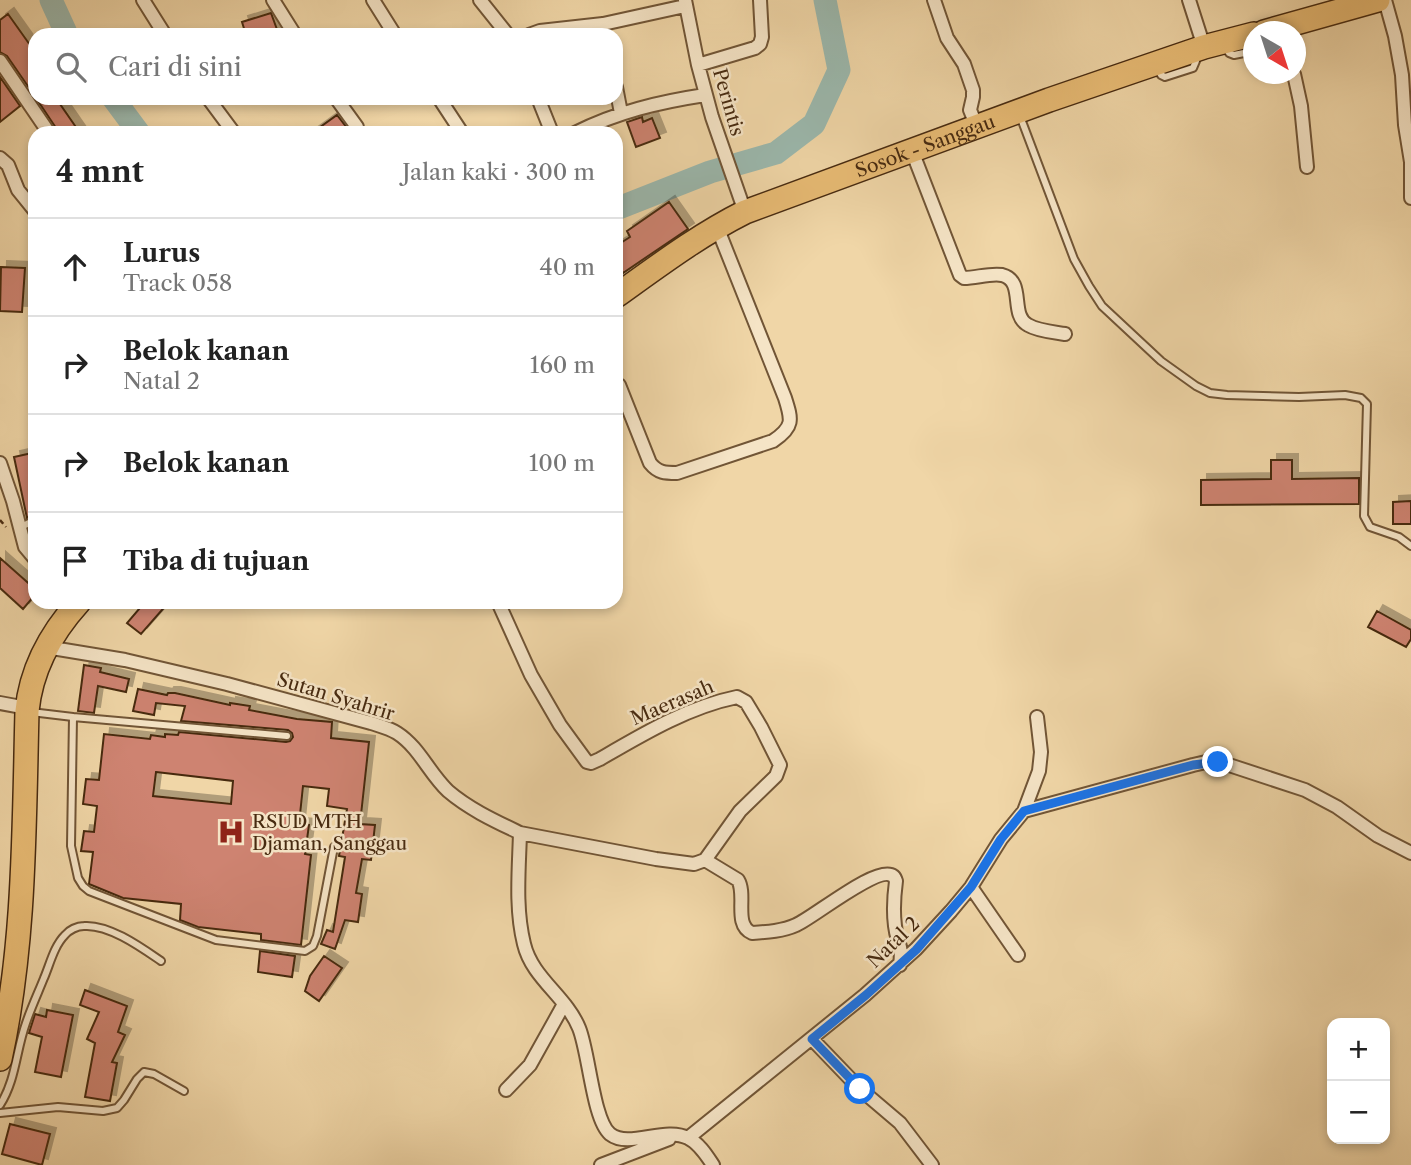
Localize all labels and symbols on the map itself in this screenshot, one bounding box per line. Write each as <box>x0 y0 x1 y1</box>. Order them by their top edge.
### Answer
north arrow <box>1243 21 1306 84</box>
street label: Perintis <box>708 66 749 139</box>
street label: Sosok - Sanggau <box>852 110 999 182</box>
street label: Sutan Syahrir <box>274 668 397 725</box>
street label: Maerasah <box>627 675 717 730</box>
route end <box>1202 746 1233 777</box>
place label: RSUD MTH Djaman, Sanggau <box>252 810 408 855</box>
hospital icon: RSUD MTH Djaman, Sanggau <box>216 817 246 847</box>
street label: Natal 2 <box>862 912 924 973</box>
route start <box>844 1073 875 1104</box>

